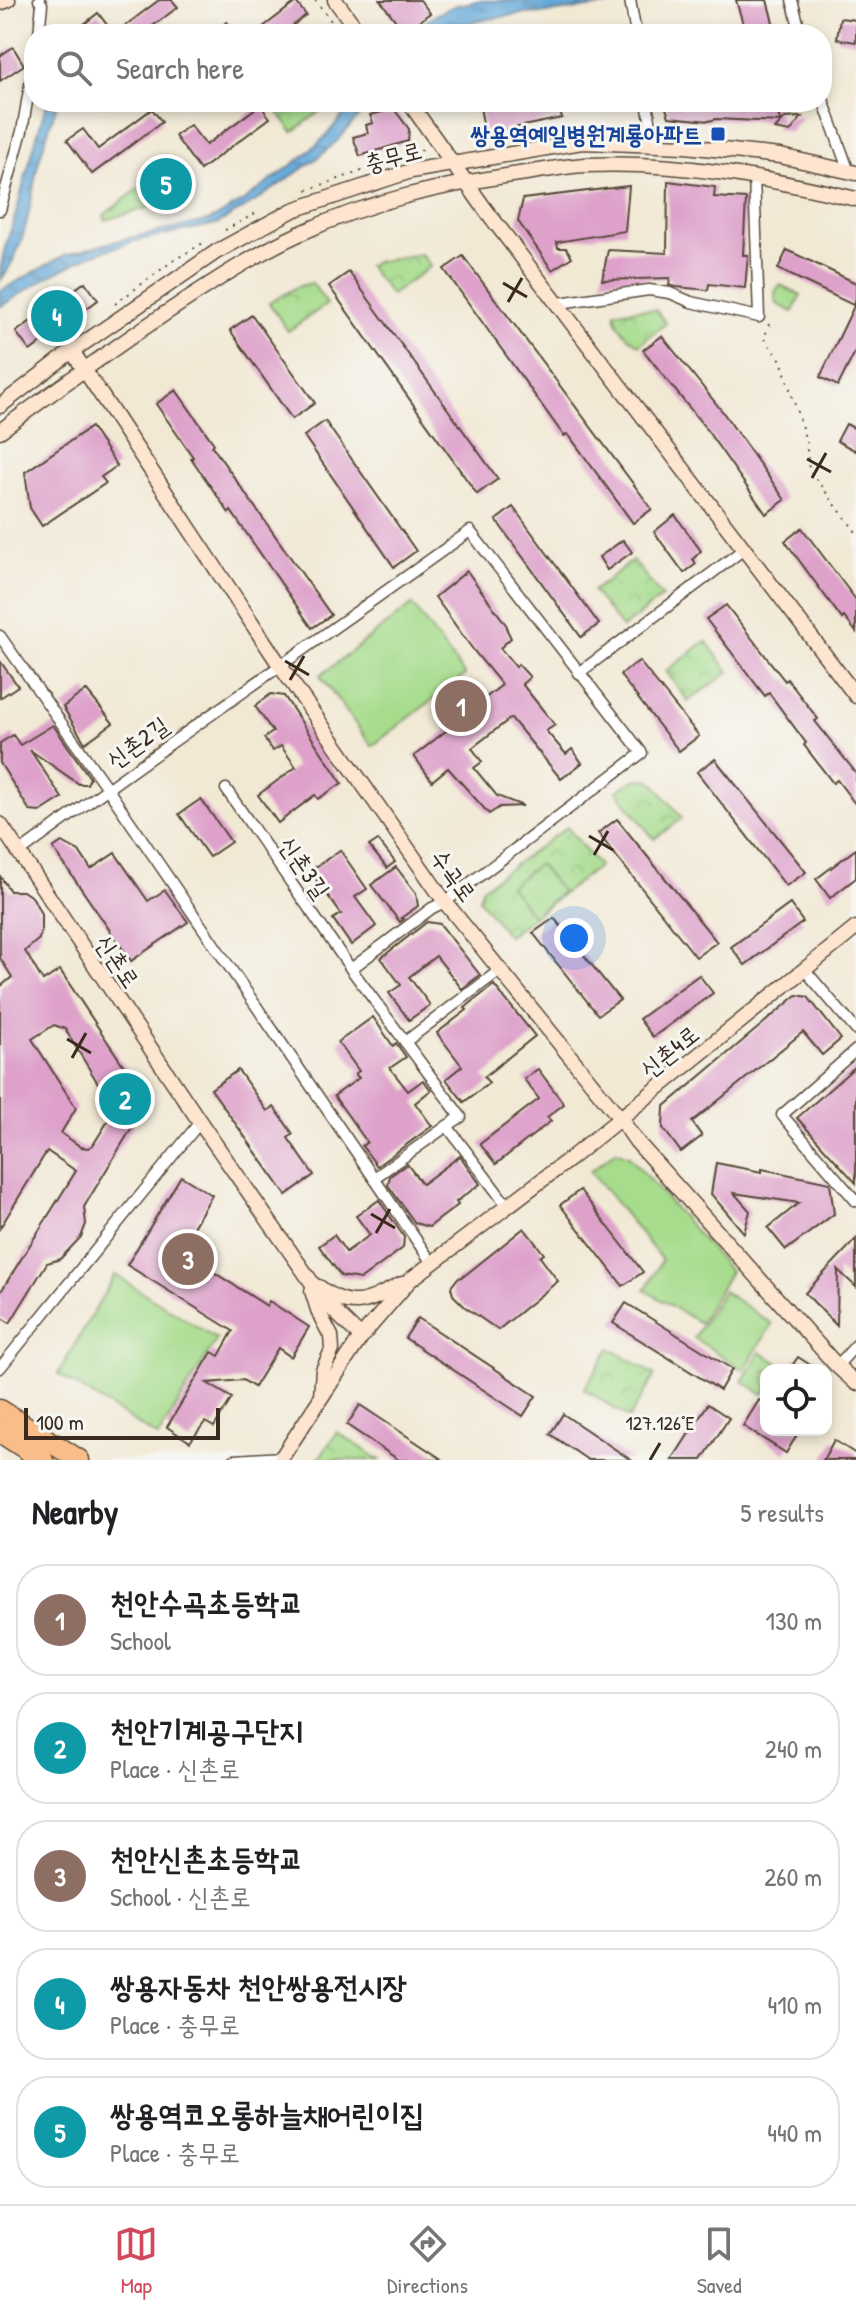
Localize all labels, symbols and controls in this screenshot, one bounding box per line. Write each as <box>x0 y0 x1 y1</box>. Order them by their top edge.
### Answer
search box <box>24 24 832 112</box>
icon: search <box>52 46 96 90</box>
text: Search here <box>116 48 244 88</box>
place label: 쌍용역예일병원계룡아파트 <box>470 118 702 150</box>
marker: 쌍용역예일병원계룡아파트 <box>709 125 727 143</box>
street label: 충무로 <box>361 133 425 179</box>
pin: 5 <box>140 154 192 214</box>
pin: 4 <box>31 286 83 346</box>
pin: 1 <box>435 676 487 736</box>
street label: 신촌2길 <box>100 709 174 775</box>
street label: 신촌3길 <box>272 830 338 904</box>
street label: 수곡로 <box>424 842 484 908</box>
your location <box>554 918 594 958</box>
street label: 신촌로 <box>89 928 147 994</box>
street label: 신촌4로 <box>633 1018 705 1084</box>
pin: 2 <box>99 1069 151 1129</box>
pin: 3 <box>162 1229 214 1289</box>
map controls <box>760 1364 832 1436</box>
button: locate <box>760 1364 832 1436</box>
scale bar <box>24 1404 220 1440</box>
text: 100 m <box>36 1407 84 1437</box>
text: 127.126°E <box>626 1409 695 1436</box>
text: Nearby <box>32 1489 118 1535</box>
text: 5 results <box>740 1495 824 1530</box>
text: 천안수곡초등학교 <box>110 1582 303 1622</box>
text: 1 <box>55 1603 65 1638</box>
text: 130 m <box>766 1603 822 1638</box>
text: School <box>110 1623 171 1658</box>
text: 천안기계공구단지 <box>110 1710 303 1750</box>
text: 2 <box>54 1731 66 1766</box>
text: 240 m <box>765 1731 822 1766</box>
text: Place · 신촌로 <box>110 1751 240 1786</box>
text: 천안신촌초등학교 <box>110 1838 303 1878</box>
text: 3 <box>54 1859 66 1894</box>
text: 260 m <box>764 1859 822 1894</box>
text: School · 신촌로 <box>110 1879 251 1914</box>
text: 쌍용자동차 천안쌍용전시장 <box>110 1966 407 2006</box>
text: 4 <box>55 1987 65 2022</box>
text: 410 m <box>768 1987 822 2022</box>
text: Place · 충무로 <box>110 2007 240 2042</box>
text: 쌍용역코오롱하늘채어린이집 <box>110 2094 424 2134</box>
text: 5 <box>55 2115 66 2150</box>
text: 440 m <box>767 2115 822 2150</box>
text: Place · 충무로 <box>110 2135 240 2170</box>
tab: Map <box>114 2222 158 2300</box>
tab: Directions <box>387 2222 468 2300</box>
tab: Saved <box>697 2222 742 2300</box>

